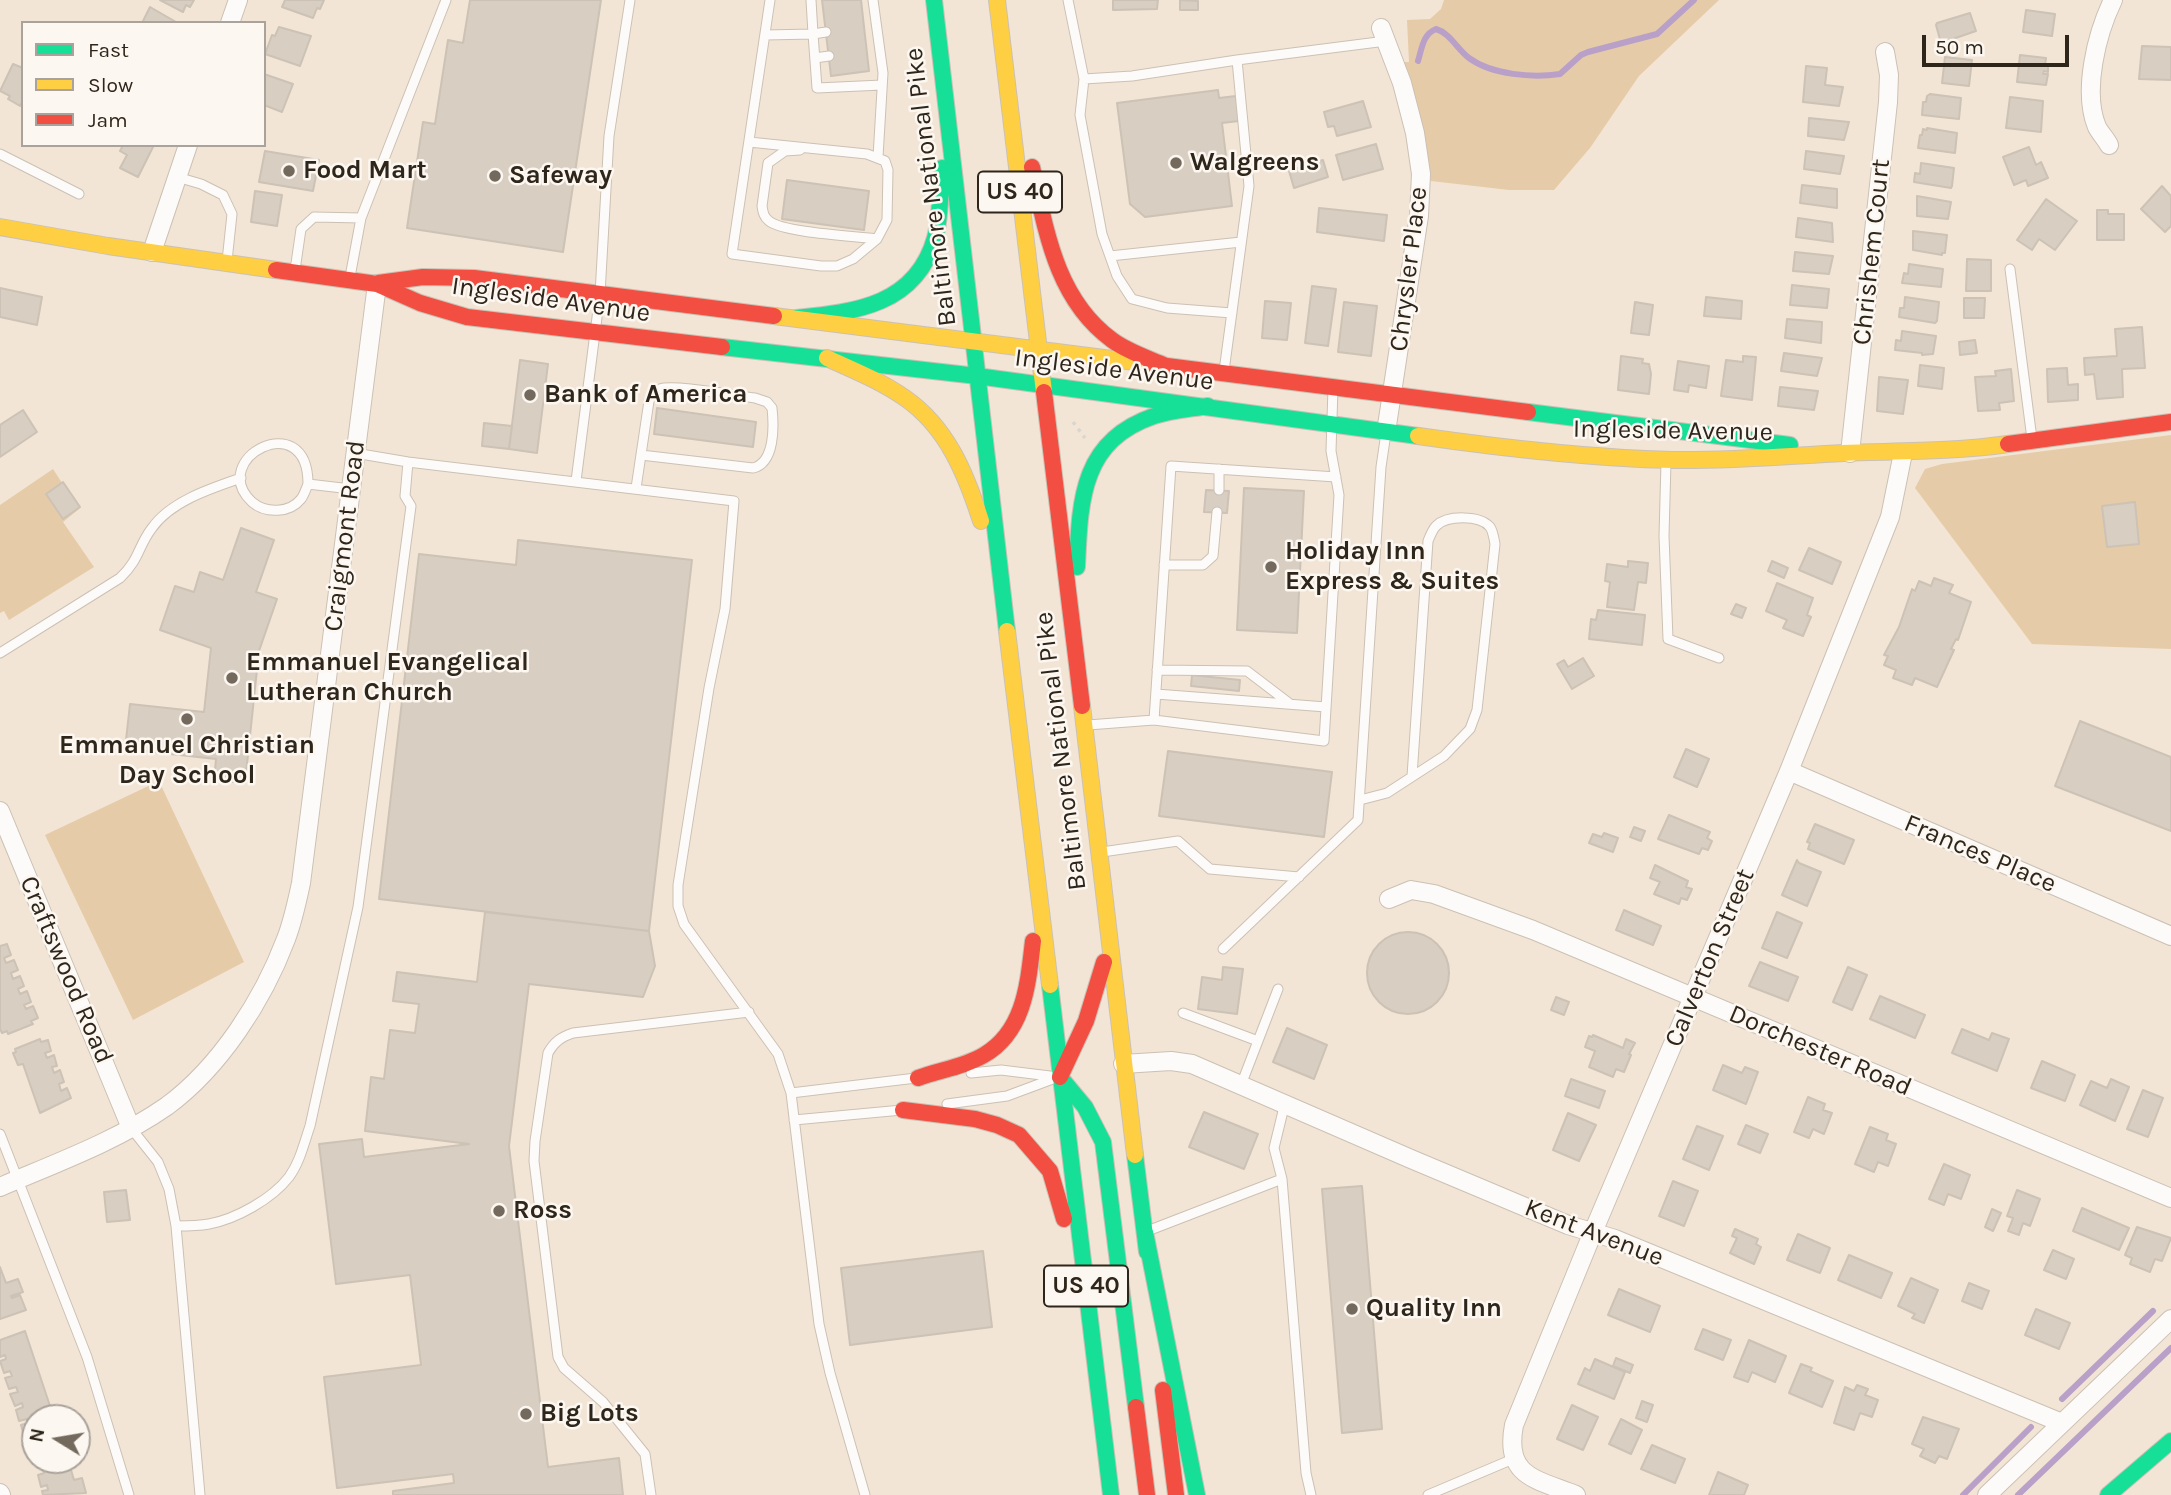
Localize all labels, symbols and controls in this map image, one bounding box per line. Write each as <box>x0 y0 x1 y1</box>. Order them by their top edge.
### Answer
legend <box>21 21 266 147</box>
scale bar <box>1926 21 2073 65</box>
text: 50 m <box>1935 35 1984 59</box>
text: Fast <box>88 38 129 62</box>
street label: Baltimore National Pike <box>898 46 964 328</box>
text: Slow <box>88 73 133 97</box>
text: Jam <box>88 108 128 132</box>
place label: Walgreens <box>1190 147 1320 179</box>
place label: Food Mart <box>303 155 427 187</box>
marker: Walgreens <box>1168 155 1184 171</box>
street label: Chrishem Court <box>1847 157 1897 347</box>
place label: Safeway <box>509 160 612 192</box>
marker: Food Mart <box>281 163 297 179</box>
marker: Safeway <box>487 168 503 184</box>
road number: US 40 <box>978 172 1062 212</box>
street label: Chrysler Place <box>1383 185 1435 353</box>
street label: Ingleside Avenue <box>450 271 652 329</box>
street label: Ingleside Avenue <box>1013 342 1215 398</box>
place label: Bank of America <box>544 379 747 411</box>
marker: Bank of America <box>522 387 538 403</box>
street label: Ingleside Avenue <box>1573 414 1773 448</box>
street label: Craigmont Road <box>318 439 372 633</box>
place label: Holiday Inn Express & Suites <box>1285 536 1499 598</box>
marker: Holiday Inn Express & Suites <box>1263 559 1279 575</box>
street label: Baltimore National Pike <box>1028 610 1094 892</box>
place label: Emmanuel Evangelical Lutheran Church <box>246 647 529 708</box>
marker: Emmanuel Evangelical Lutheran Church <box>224 670 240 686</box>
marker: Emmanuel Christian Day School <box>179 711 195 727</box>
place label: Emmanuel Christian Day School <box>59 730 315 792</box>
street label: Frances Place <box>1899 808 2061 900</box>
street label: Calverton Street <box>1658 864 1762 1052</box>
street label: Craftswood Road <box>12 872 120 1068</box>
street label: Dorchester Road <box>1724 998 1916 1104</box>
street label: Kent Avenue <box>1520 1192 1668 1274</box>
place label: Ross <box>513 1195 572 1227</box>
marker: Ross <box>491 1203 507 1219</box>
road number: US 40 <box>1044 1266 1128 1306</box>
place label: Quality Inn <box>1366 1293 1502 1325</box>
marker: Quality Inn <box>1344 1301 1360 1317</box>
place label: Big Lots <box>540 1398 639 1430</box>
north arrow <box>21 1404 91 1474</box>
marker: Big Lots <box>518 1406 534 1422</box>
text: N <box>25 1427 49 1444</box>

